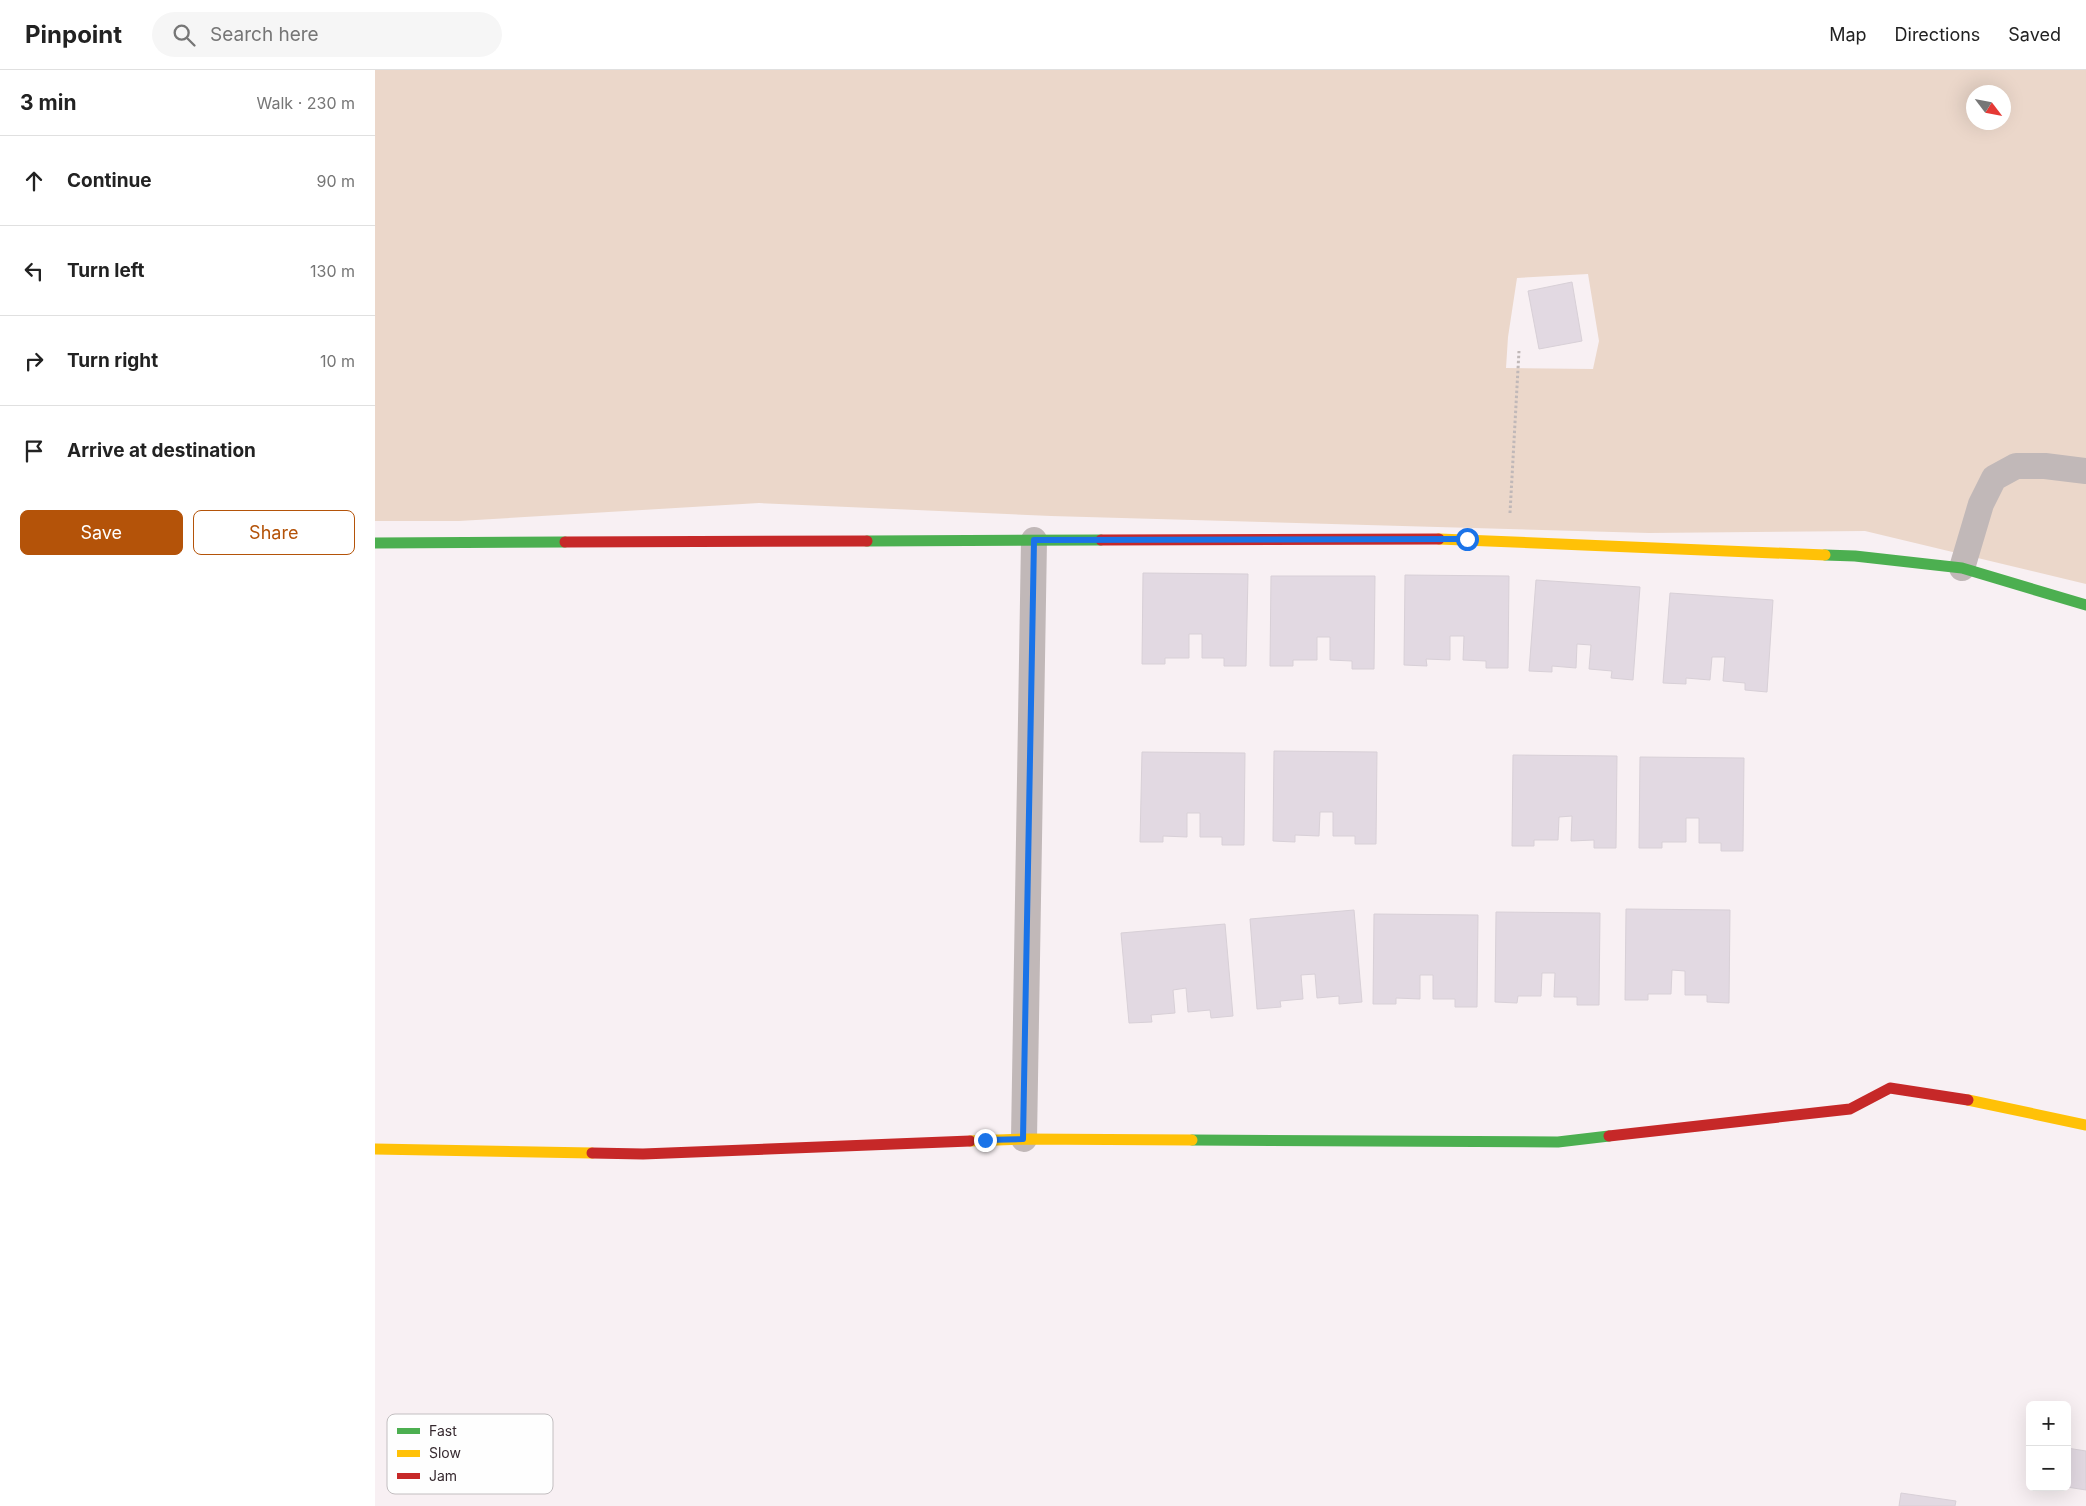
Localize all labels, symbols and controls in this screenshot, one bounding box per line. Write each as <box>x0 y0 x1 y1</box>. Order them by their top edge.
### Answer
search box <box>152 12 502 57</box>
text: Pinpoint <box>25 20 122 49</box>
icon: search <box>170 21 198 49</box>
text: Search here <box>210 23 319 46</box>
text: Map <box>1829 24 1867 45</box>
text: Directions <box>1895 24 1980 45</box>
text: Saved <box>2008 24 2061 45</box>
north arrow <box>1966 85 2011 130</box>
text: 3 min <box>20 90 76 115</box>
text: Walk · 230 m <box>257 93 355 113</box>
icon: ahead <box>20 167 48 195</box>
text: Continue <box>67 169 152 192</box>
text: 90 m <box>316 171 355 191</box>
icon: left <box>20 257 48 285</box>
text: Turn left <box>67 259 145 282</box>
text: 130 m <box>310 261 355 281</box>
icon: right <box>20 347 48 375</box>
text: Turn right <box>67 349 158 372</box>
text: 10 m <box>320 351 355 371</box>
icon: arrive <box>20 437 48 465</box>
text: Arrive at destination <box>67 439 256 462</box>
button: Save <box>20 510 183 555</box>
button: Share <box>193 510 355 555</box>
route start <box>1456 528 1479 551</box>
route end <box>974 1129 997 1152</box>
map controls <box>2026 1401 2071 1491</box>
button: + <box>2026 1401 2071 1446</box>
legend <box>387 1414 553 1494</box>
text: Fast <box>429 1422 457 1439</box>
text: Slow <box>429 1444 461 1461</box>
button: − <box>2026 1446 2071 1491</box>
text: Jam <box>429 1467 457 1484</box>

